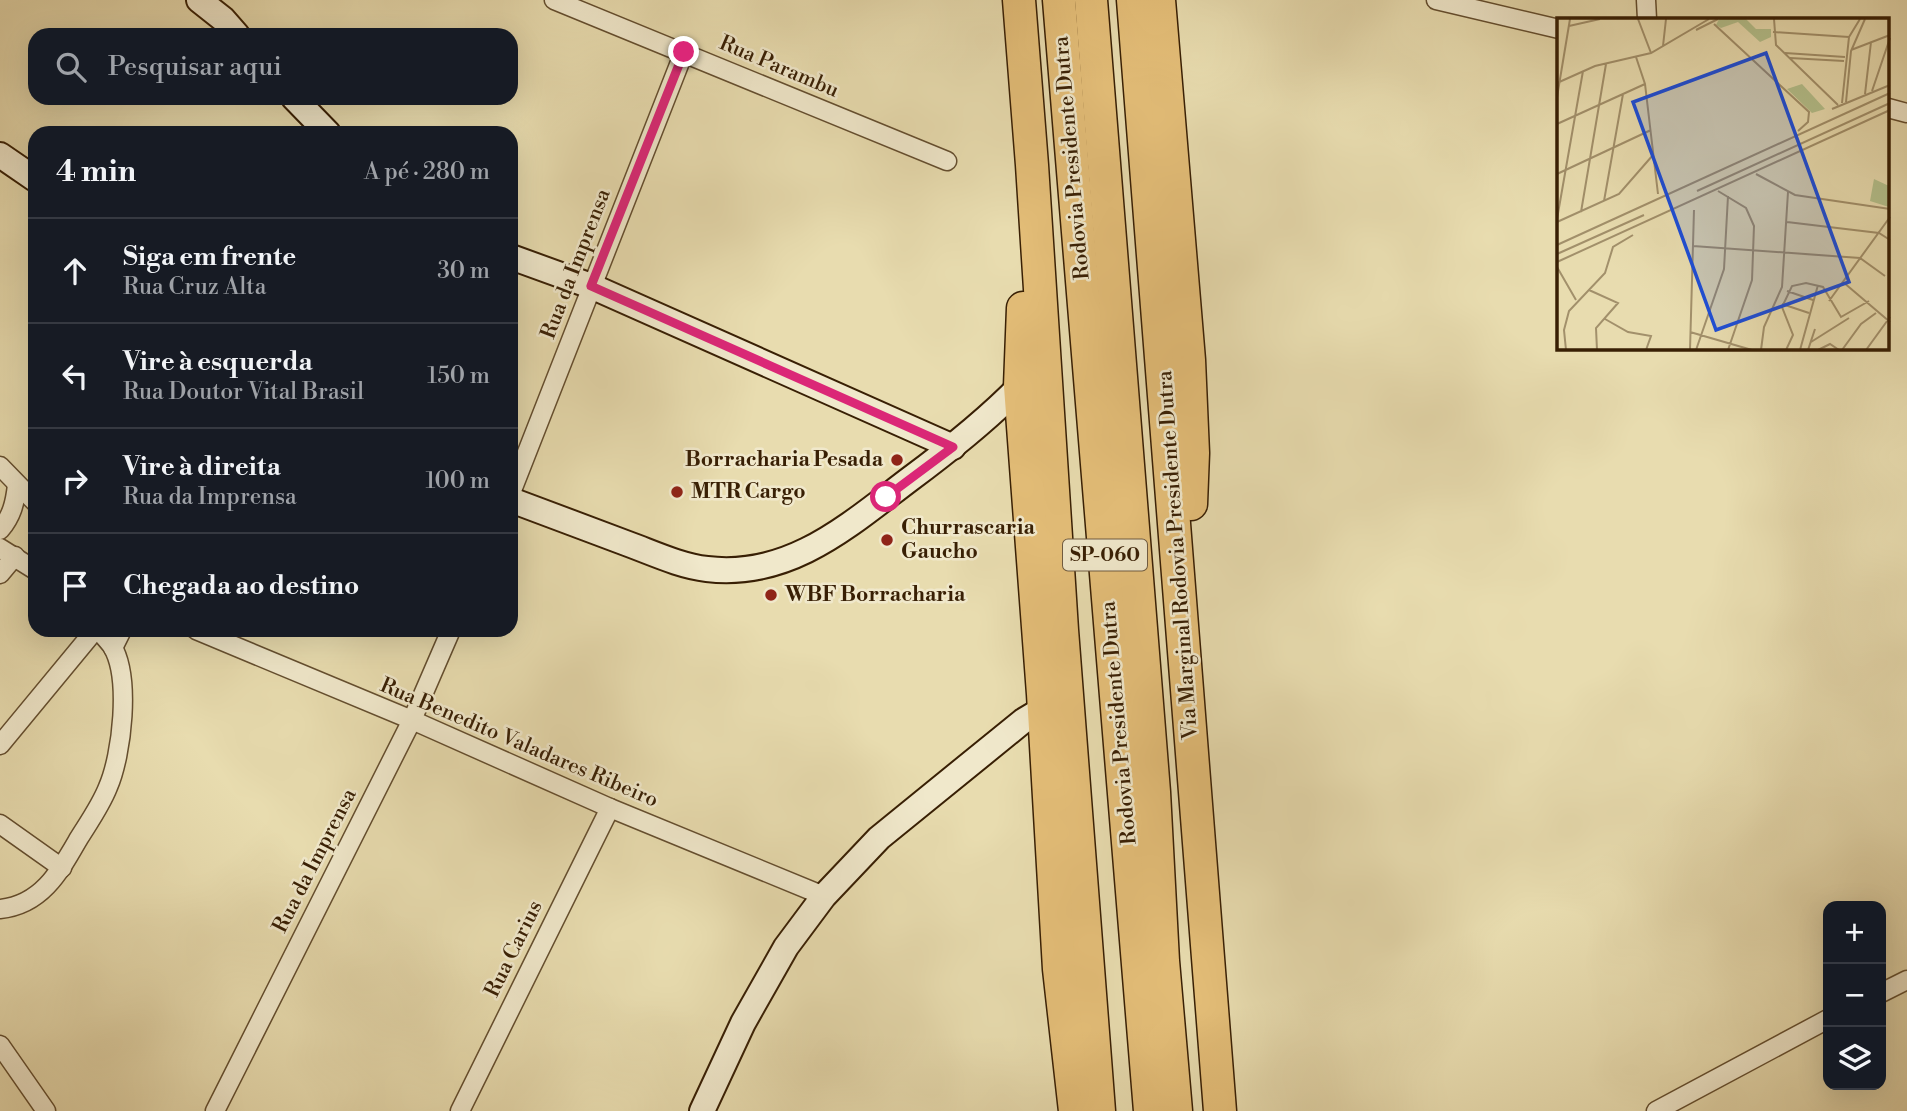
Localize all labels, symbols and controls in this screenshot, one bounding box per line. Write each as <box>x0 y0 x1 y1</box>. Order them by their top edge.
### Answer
inset map <box>1557 18 1890 350</box>
search box <box>28 28 518 105</box>
street label: Rua Parambu <box>715 30 843 104</box>
street label: Rodovia Presidente Dutra <box>1048 35 1096 281</box>
route end <box>668 36 699 67</box>
icon: search <box>52 48 90 86</box>
text: Pesquisar aqui <box>108 51 282 83</box>
text: 4 min <box>56 153 136 191</box>
text: A pé · 280 m <box>364 158 490 186</box>
street label: Rua da Imprensa <box>535 185 617 343</box>
text: Siga em frente <box>123 241 296 273</box>
icon: ahead <box>56 252 94 290</box>
text: 30 m <box>437 257 490 285</box>
text: Rua Cruz Alta <box>123 273 266 301</box>
text: Vire à esquerda <box>123 346 313 378</box>
icon: left <box>56 357 94 395</box>
text: 150 m <box>427 362 490 390</box>
street label: Via Marginal Rodovia Presidente Dutra <box>1152 369 1204 741</box>
text: Rua Doutor Vital Brasil <box>123 378 364 406</box>
place label: Borracharia Pesada <box>685 447 884 473</box>
text: Vire à direita <box>123 451 281 483</box>
marker: Borracharia Pesada <box>889 452 905 468</box>
icon: right <box>56 462 94 500</box>
text: 100 m <box>425 467 490 495</box>
place label: MTR Cargo <box>691 479 806 505</box>
route start <box>870 481 901 512</box>
text: Rua da Imprensa <box>123 483 297 511</box>
marker: MTR Cargo <box>669 484 685 500</box>
place label: Churrascaria Gaucho <box>901 515 1036 565</box>
marker: Churrascaria Gaucho <box>879 532 895 548</box>
road number: SP-060 <box>1063 540 1147 570</box>
icon: arrive <box>56 567 94 605</box>
text: Chegada ao destino <box>123 570 359 602</box>
place label: WBF Borracharia <box>784 582 966 608</box>
marker: WBF Borracharia <box>763 587 779 603</box>
street label: Rodovia Presidente Dutra <box>1095 600 1143 846</box>
street label: Rua Benedito Valadares Ribeiro <box>376 672 662 814</box>
street label: Rua da Imprensa <box>267 784 363 938</box>
street label: Rua Carius <box>480 897 548 1001</box>
map controls <box>1823 901 1886 1090</box>
button: + <box>1823 901 1886 964</box>
button: − <box>1823 964 1886 1027</box>
button: layers <box>1823 1027 1886 1090</box>

